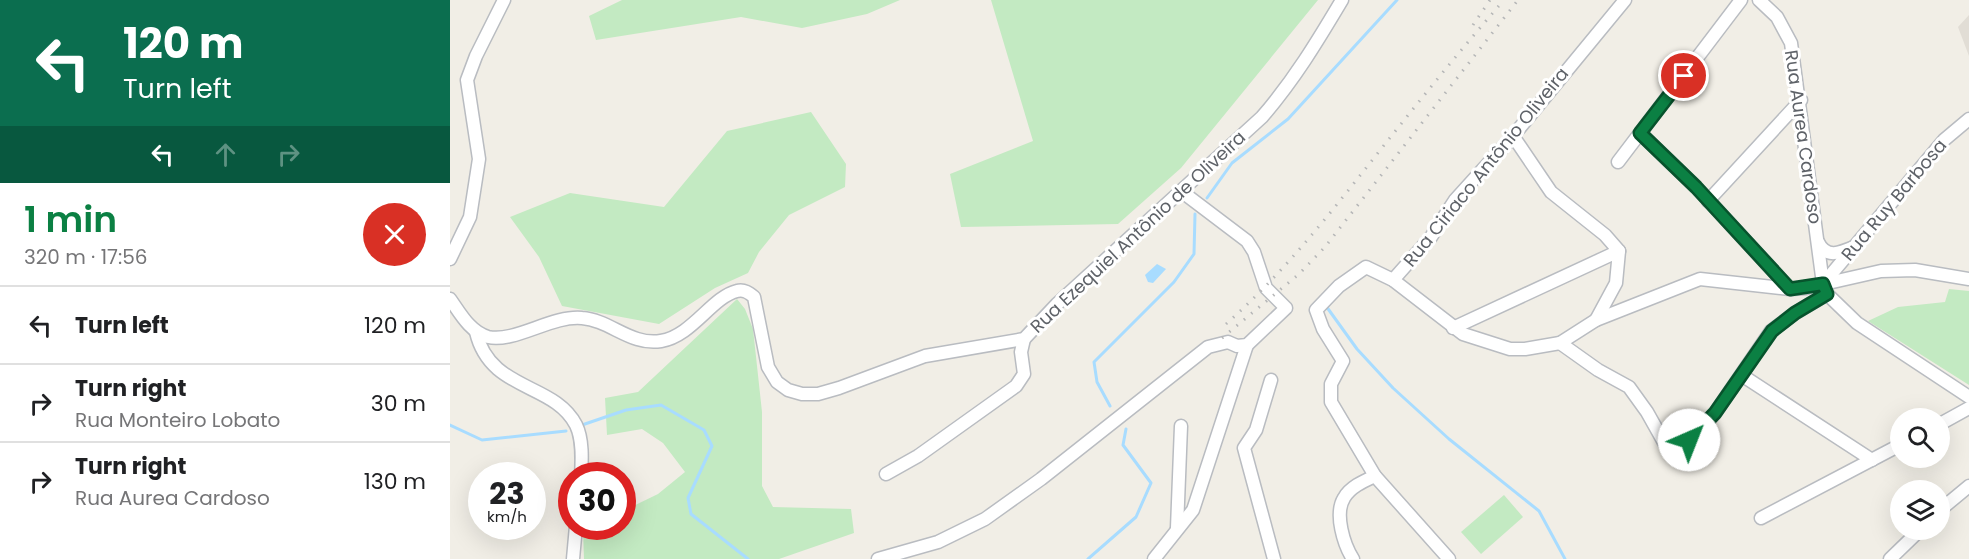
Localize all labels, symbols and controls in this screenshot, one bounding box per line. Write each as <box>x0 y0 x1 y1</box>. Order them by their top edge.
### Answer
text: 120 m <box>123 14 244 73</box>
icon: left <box>24 24 102 102</box>
street label: Rua Aurea Cardoso <box>1779 48 1828 225</box>
pin <box>1658 50 1709 101</box>
icon: arrive <box>1667 59 1700 92</box>
street label: Rua Ciriaco Antônio Oliveira <box>1397 62 1574 272</box>
text: Turn left <box>123 70 232 107</box>
street label: Rua Ezequiel Antônio de Oliveira <box>1024 125 1251 338</box>
street label: Rua Ruy Barbosa <box>1835 133 1952 266</box>
icon: left <box>146 138 179 171</box>
icon: ahead <box>209 138 242 171</box>
icon: right <box>272 138 305 171</box>
text: 1 min <box>24 194 117 245</box>
button: close <box>363 203 426 266</box>
text: 320 m · 17:56 <box>24 243 148 271</box>
icon: left <box>24 309 57 342</box>
text: Turn left <box>75 310 169 341</box>
text: 120 m <box>364 310 426 341</box>
text: Turn right <box>75 373 186 404</box>
icon: right <box>24 387 57 420</box>
text: 30 m <box>371 388 426 419</box>
text: Rua Monteiro Lobato <box>75 406 280 434</box>
position arrow <box>1657 408 1721 472</box>
map controls <box>1890 408 1950 540</box>
button: search <box>1890 408 1950 468</box>
text: Turn right <box>75 451 186 482</box>
speed limit sign: 30 <box>558 462 636 540</box>
icon: right <box>24 465 57 498</box>
text: 130 m <box>364 466 426 497</box>
text: 23 <box>489 472 525 515</box>
button: layers <box>1890 480 1950 540</box>
text: Rua Aurea Cardoso <box>75 484 270 512</box>
text: km/h <box>487 506 527 527</box>

